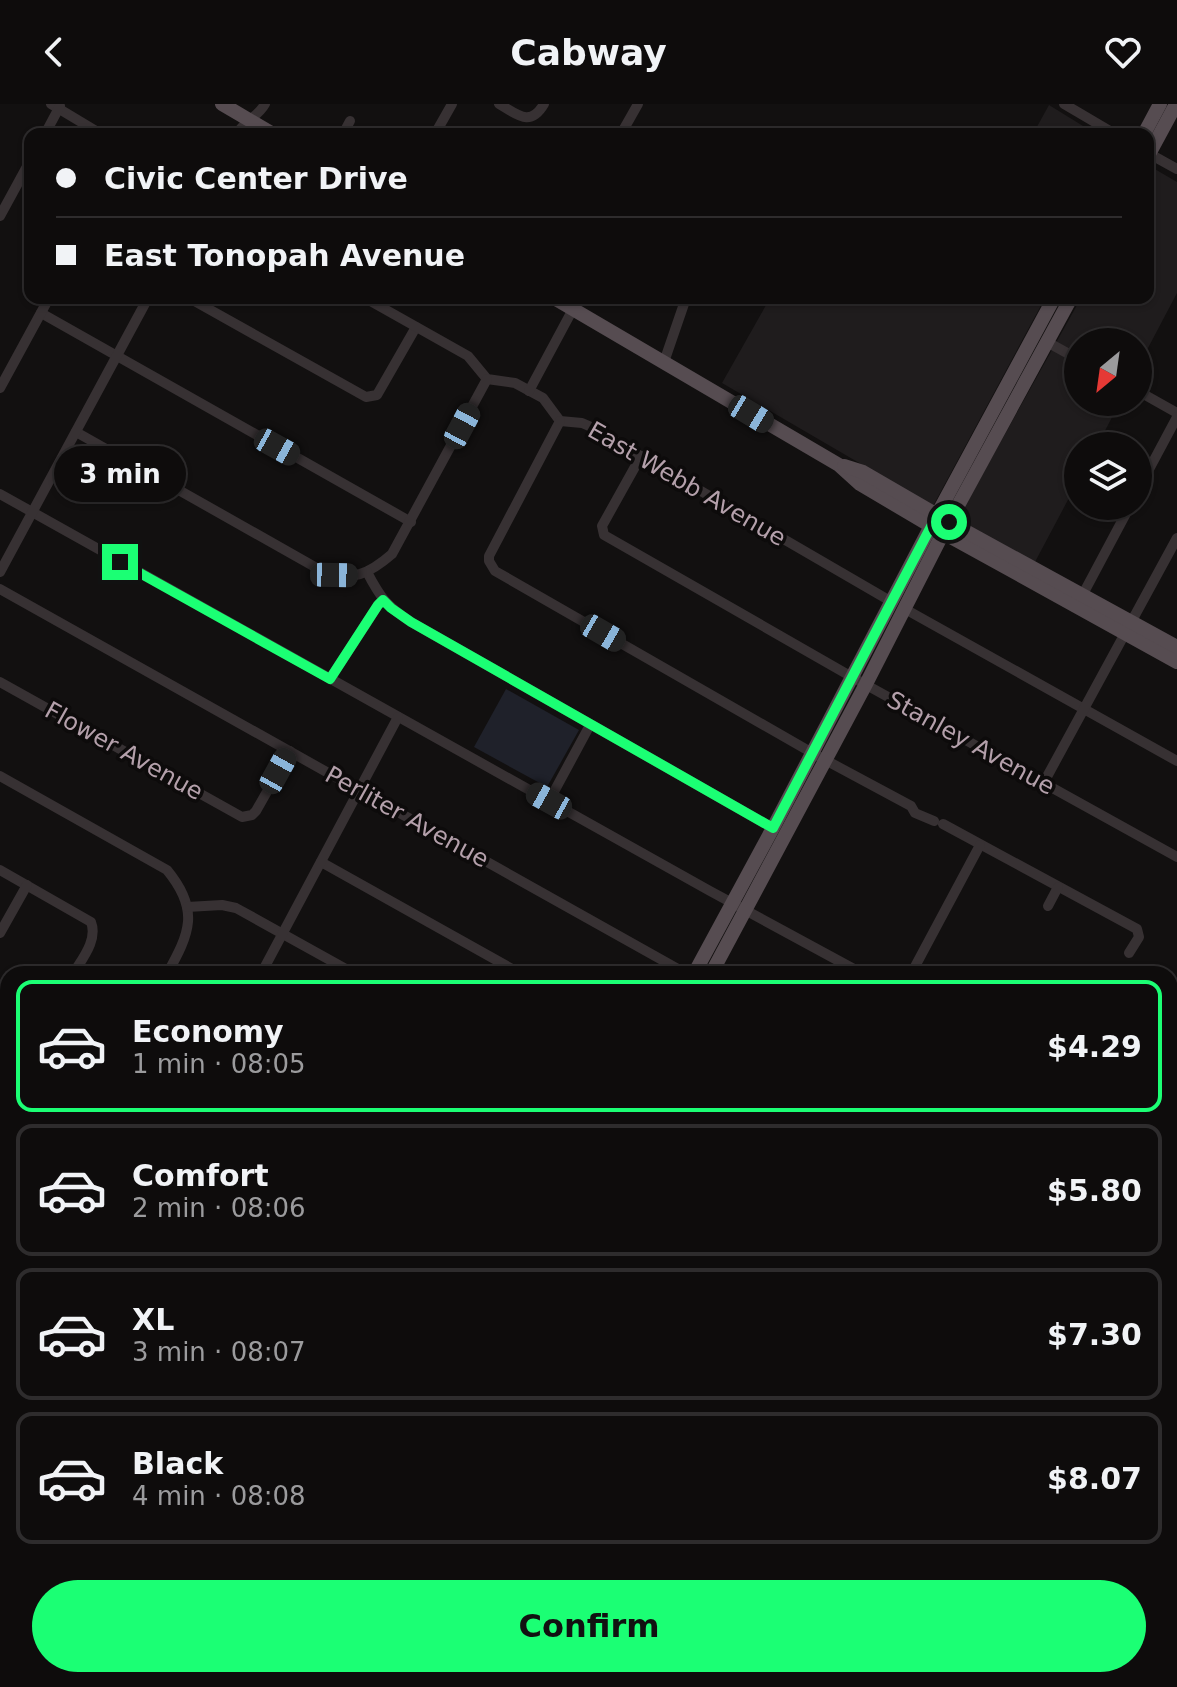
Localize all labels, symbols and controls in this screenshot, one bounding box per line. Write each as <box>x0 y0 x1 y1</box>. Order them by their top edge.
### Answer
icon: back <box>32 30 76 74</box>
icon: heart <box>1101 30 1145 74</box>
text: Cabway <box>510 32 667 73</box>
text: Civic Center Drive <box>104 161 408 196</box>
text: East Tonopah Avenue <box>104 238 465 273</box>
north arrow <box>1064 328 1152 416</box>
map controls <box>1064 328 1152 520</box>
car <box>724 391 778 437</box>
car <box>440 399 484 453</box>
street label: East Webb Avenue <box>583 416 791 552</box>
car <box>250 425 304 469</box>
button: layers <box>1064 432 1152 520</box>
callout: 3 min <box>54 446 186 502</box>
text: 3 min <box>79 459 161 489</box>
route start <box>931 504 967 540</box>
route end <box>102 544 138 580</box>
car <box>310 563 358 587</box>
car <box>576 611 630 655</box>
street label: Stanley Avenue <box>882 685 1060 801</box>
street label: Flower Avenue <box>40 696 208 806</box>
car <box>256 744 300 798</box>
street label: Perliter Avenue <box>320 761 494 873</box>
car <box>522 779 576 823</box>
icon: car <box>36 1010 108 1082</box>
text: Economy <box>132 1014 284 1049</box>
text: $4.29 <box>1047 1029 1142 1064</box>
text: 1 min · 08:05 <box>132 1049 306 1079</box>
icon: car <box>36 1154 108 1226</box>
text: Comfort <box>132 1158 269 1193</box>
text: $5.80 <box>1047 1173 1142 1208</box>
text: 2 min · 08:06 <box>132 1193 306 1223</box>
icon: car <box>36 1298 108 1370</box>
text: XL <box>132 1302 174 1337</box>
text: $7.30 <box>1047 1317 1142 1352</box>
text: 3 min · 08:07 <box>132 1337 306 1367</box>
icon: car <box>36 1442 108 1514</box>
text: Black <box>132 1446 223 1481</box>
text: $8.07 <box>1047 1461 1142 1496</box>
text: 4 min · 08:08 <box>132 1481 306 1511</box>
button: Confirm <box>32 1580 1146 1672</box>

